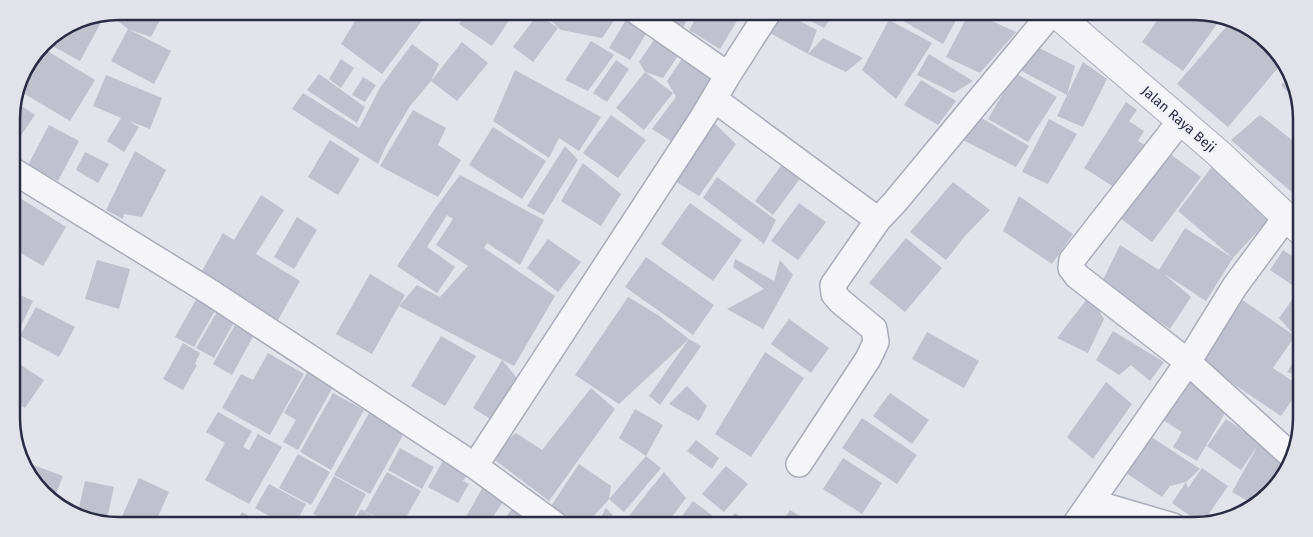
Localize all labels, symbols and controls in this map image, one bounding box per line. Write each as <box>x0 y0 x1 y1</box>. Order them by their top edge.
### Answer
street label: Jalan Raya Beji <box>1138 82 1219 156</box>

